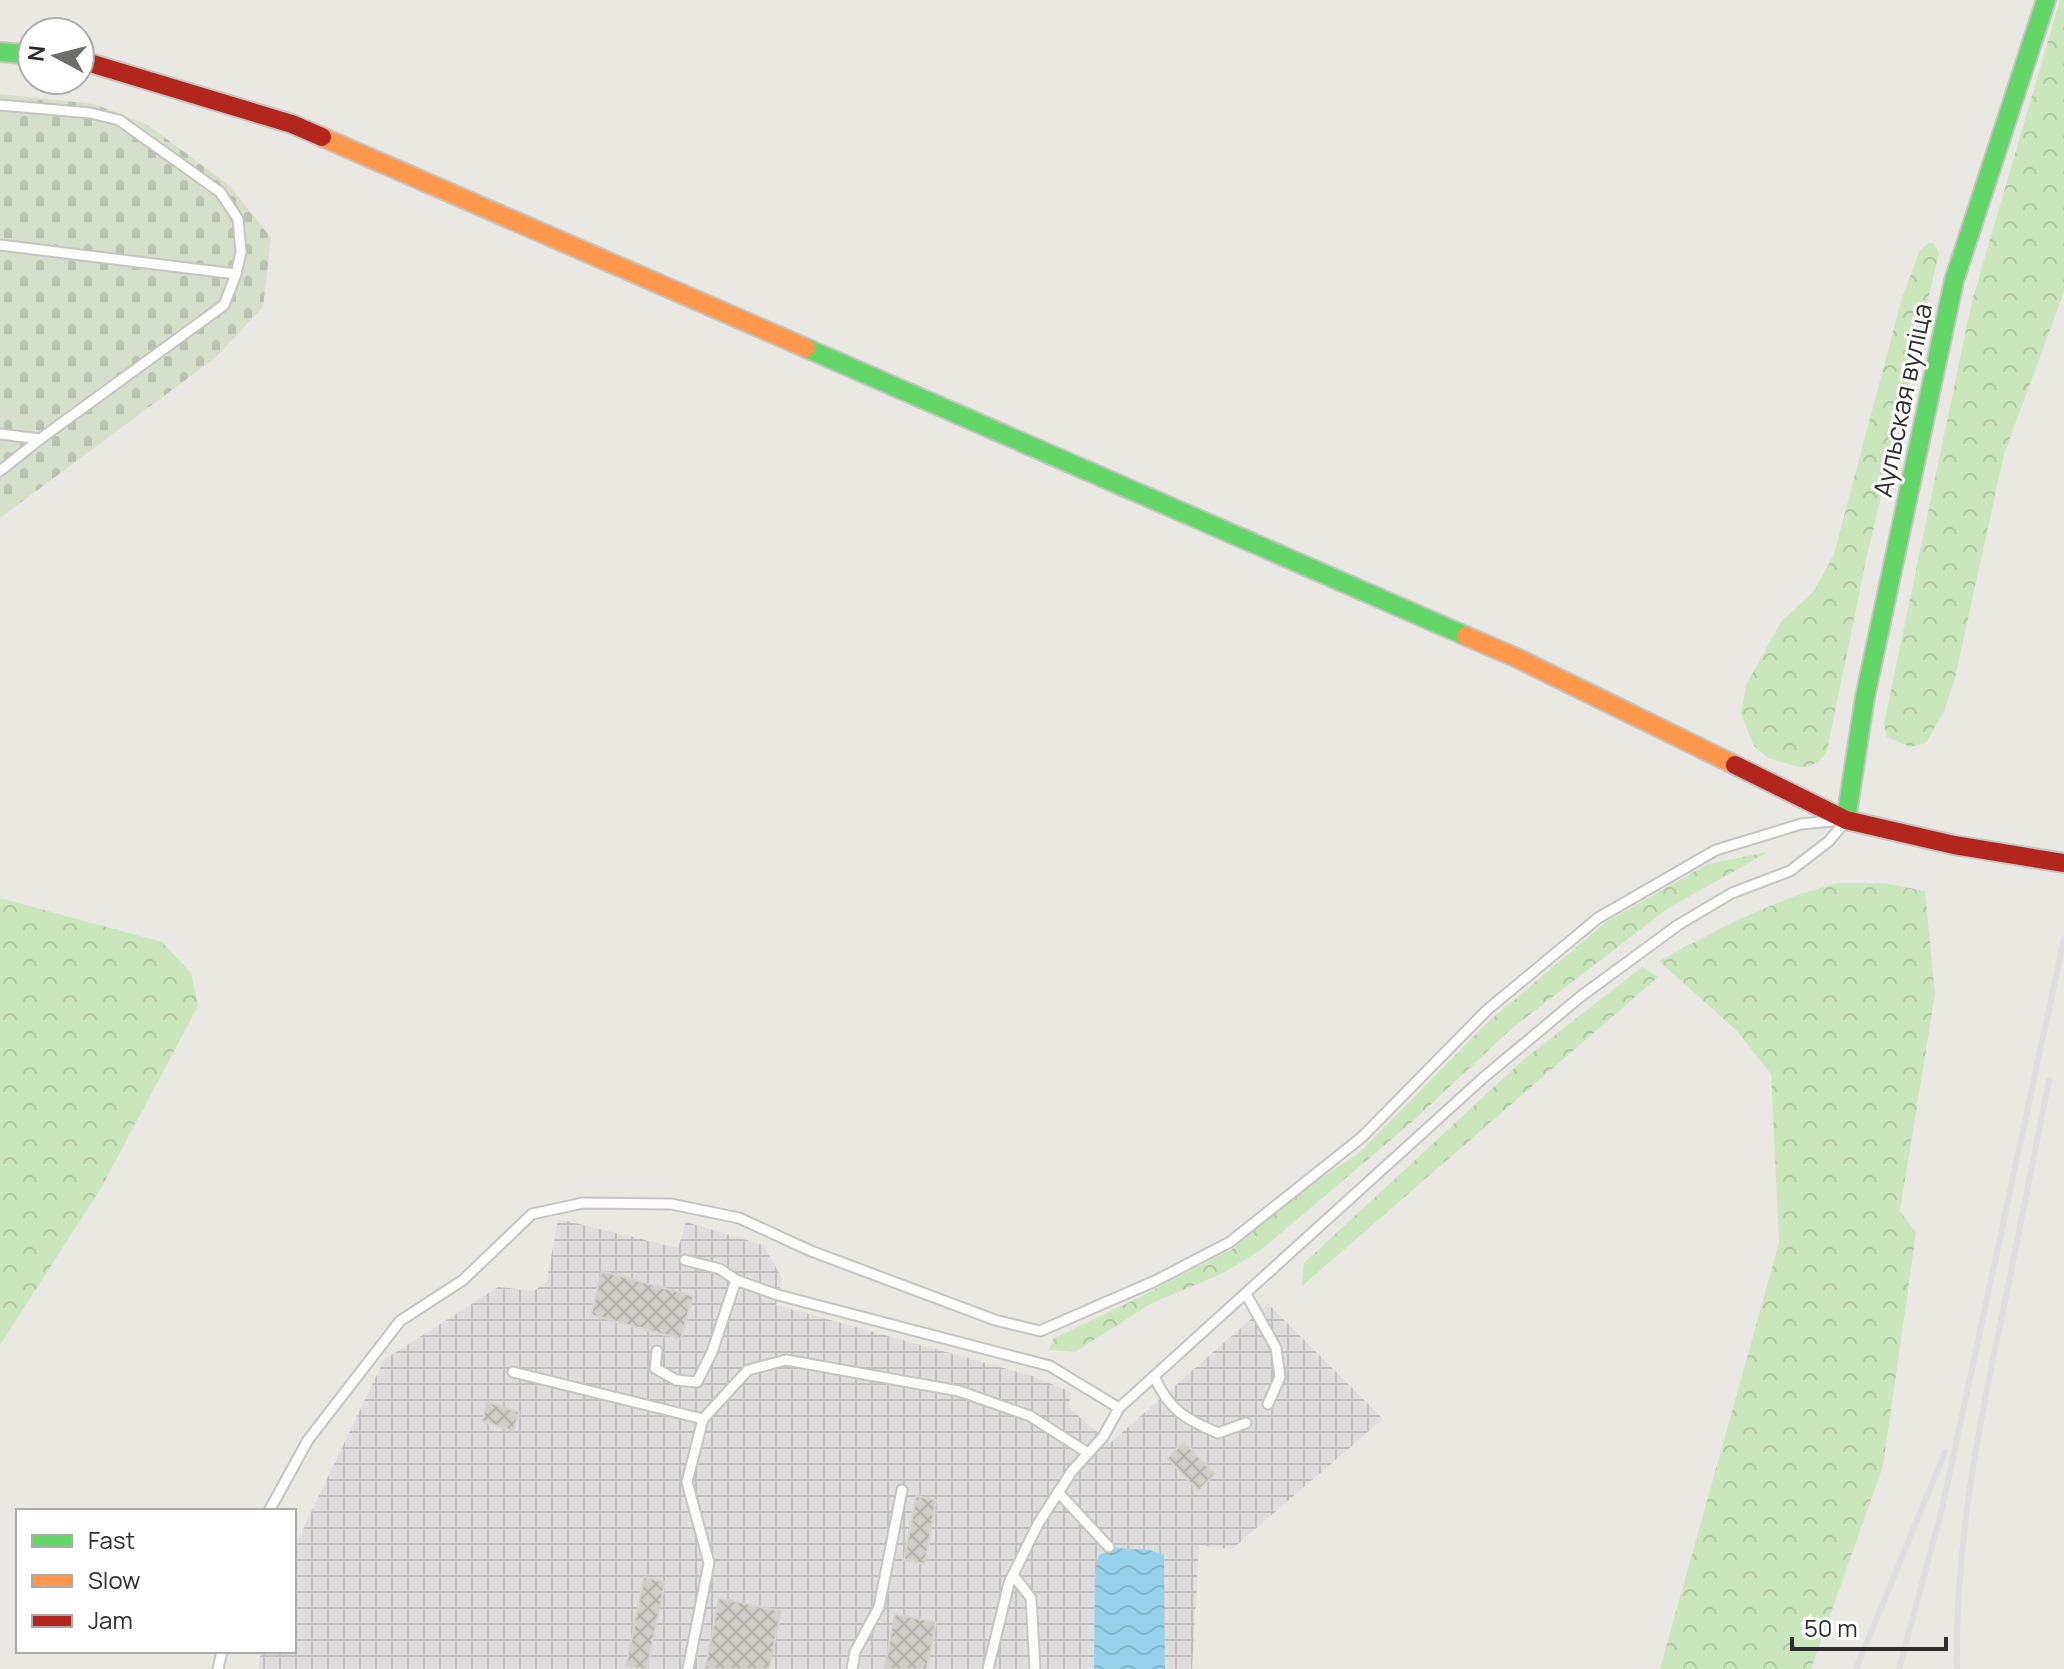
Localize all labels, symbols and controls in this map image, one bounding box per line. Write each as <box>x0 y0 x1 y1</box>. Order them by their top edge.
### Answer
north arrow <box>16 16 96 96</box>
text: N <box>20 44 52 63</box>
street label: Аульская вуліца <box>1864 300 1940 500</box>
legend <box>16 1509 296 1653</box>
text: Fast <box>88 1523 135 1556</box>
text: Slow <box>88 1563 141 1596</box>
scale bar <box>1792 1601 1946 1651</box>
text: Jam <box>88 1603 133 1636</box>
text: 50 m <box>1804 1611 1858 1644</box>

